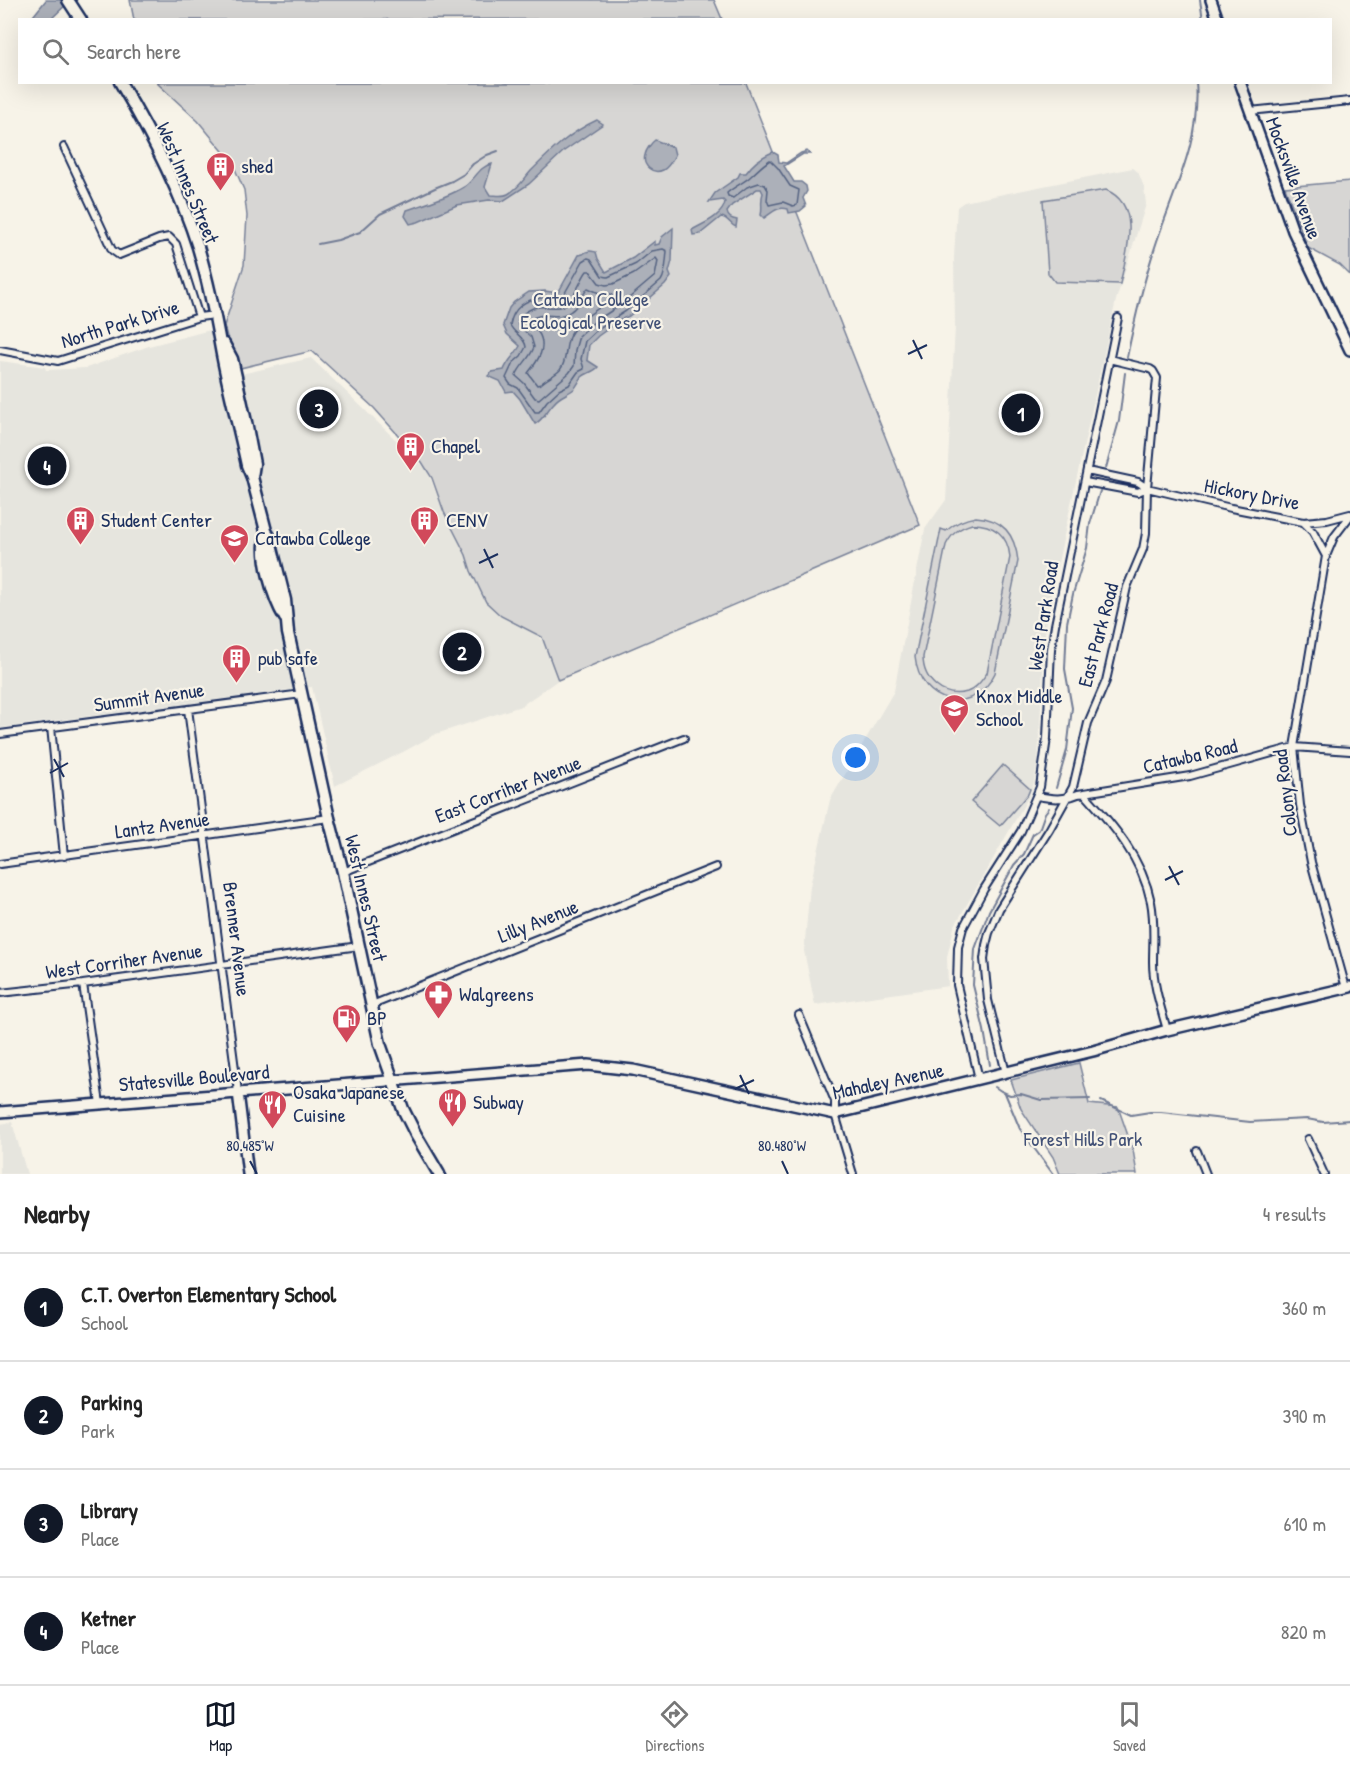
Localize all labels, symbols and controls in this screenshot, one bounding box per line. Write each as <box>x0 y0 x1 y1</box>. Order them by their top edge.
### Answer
search box <box>18 18 1332 84</box>
icon: search <box>39 35 72 68</box>
text: Search here <box>87 36 181 66</box>
street label: Mocksville Avenue <box>1260 113 1329 243</box>
street label: West Innes Street <box>151 118 227 249</box>
building icon: shed <box>204 150 236 192</box>
place label: shed <box>241 152 273 179</box>
park label: Catawba College Ecological Preserve <box>520 285 662 335</box>
street label: North Park Drive <box>58 293 182 354</box>
pin: 3 <box>300 386 338 432</box>
pin: 1 <box>1002 390 1040 436</box>
building icon: Chapel <box>394 430 426 472</box>
place label: Chapel <box>431 432 481 459</box>
pin: 4 <box>28 444 66 488</box>
street label: Hickory Drive <box>1202 471 1302 516</box>
building icon: Student Center <box>64 504 96 546</box>
building icon: CENV <box>409 504 441 546</box>
place label: Student Center <box>101 506 212 533</box>
place label: CENV <box>446 506 488 533</box>
school or university icon: Catawba College <box>218 522 250 564</box>
place label: Catawba College <box>255 524 371 551</box>
street label: West Park Road <box>1021 559 1064 673</box>
street label: East Park Road <box>1071 580 1124 690</box>
pin: 2 <box>442 630 482 674</box>
building icon: pub safe <box>221 642 253 684</box>
place label: pub safe <box>258 644 318 671</box>
street label: Summit Avenue <box>92 675 206 718</box>
place label: Knox Middle School <box>976 682 1062 732</box>
school or university icon: Knox Middle School <box>939 692 971 734</box>
street label: Catawba Road <box>1140 731 1240 779</box>
your location <box>841 743 870 772</box>
street label: East Corriher Avenue <box>431 748 585 829</box>
street label: Colony Road <box>1266 748 1303 838</box>
street label: Lantz Avenue <box>113 805 211 844</box>
street label: West Innes Street <box>339 832 394 965</box>
street label: Brenner Avenue <box>217 880 258 998</box>
street label: Lilly Avenue <box>494 892 582 949</box>
street label: West Corriher Avenue <box>44 936 204 985</box>
pharmacy icon: Walgreens <box>422 978 454 1020</box>
place label: Walgreens <box>459 980 534 1007</box>
fuel station icon: BP <box>330 1002 362 1044</box>
place label: BP <box>367 1004 387 1031</box>
street label: Mahaley Avenue <box>830 1056 946 1105</box>
street label: Statesville Boulevard <box>118 1057 271 1098</box>
place label: Osaka Japanese Cuisine <box>293 1078 405 1128</box>
restaurant icon: Subway <box>436 1086 468 1128</box>
restaurant icon: Osaka Japanese Cuisine <box>256 1088 288 1130</box>
place label: Subway <box>473 1088 524 1115</box>
park label: Forest Hills Park <box>1023 1125 1142 1152</box>
text: 80.485°W <box>226 1135 275 1156</box>
text: 80.480°W <box>758 1135 807 1156</box>
text: Nearby <box>24 1196 90 1231</box>
text: 4 results <box>1263 1200 1326 1227</box>
text: C.T. Overton Elementary School <box>81 1279 336 1309</box>
text: 1 <box>40 1294 47 1321</box>
text: 360 m <box>1282 1294 1326 1321</box>
text: School <box>81 1309 128 1336</box>
text: Parking <box>81 1387 142 1417</box>
text: 2 <box>39 1402 48 1429</box>
text: 390 m <box>1283 1402 1326 1429</box>
text: Park <box>81 1417 114 1444</box>
text: Library <box>81 1495 138 1525</box>
text: 3 <box>39 1510 48 1537</box>
text: 610 m <box>1284 1510 1326 1537</box>
text: Place <box>81 1525 120 1552</box>
text: Ketner <box>81 1603 136 1633</box>
text: 4 <box>40 1618 47 1645</box>
text: 820 m <box>1281 1618 1326 1645</box>
text: Place <box>81 1633 120 1660</box>
tab: Map <box>204 1698 237 1756</box>
tab: Directions <box>646 1698 704 1756</box>
tab: Saved <box>1113 1698 1146 1756</box>

